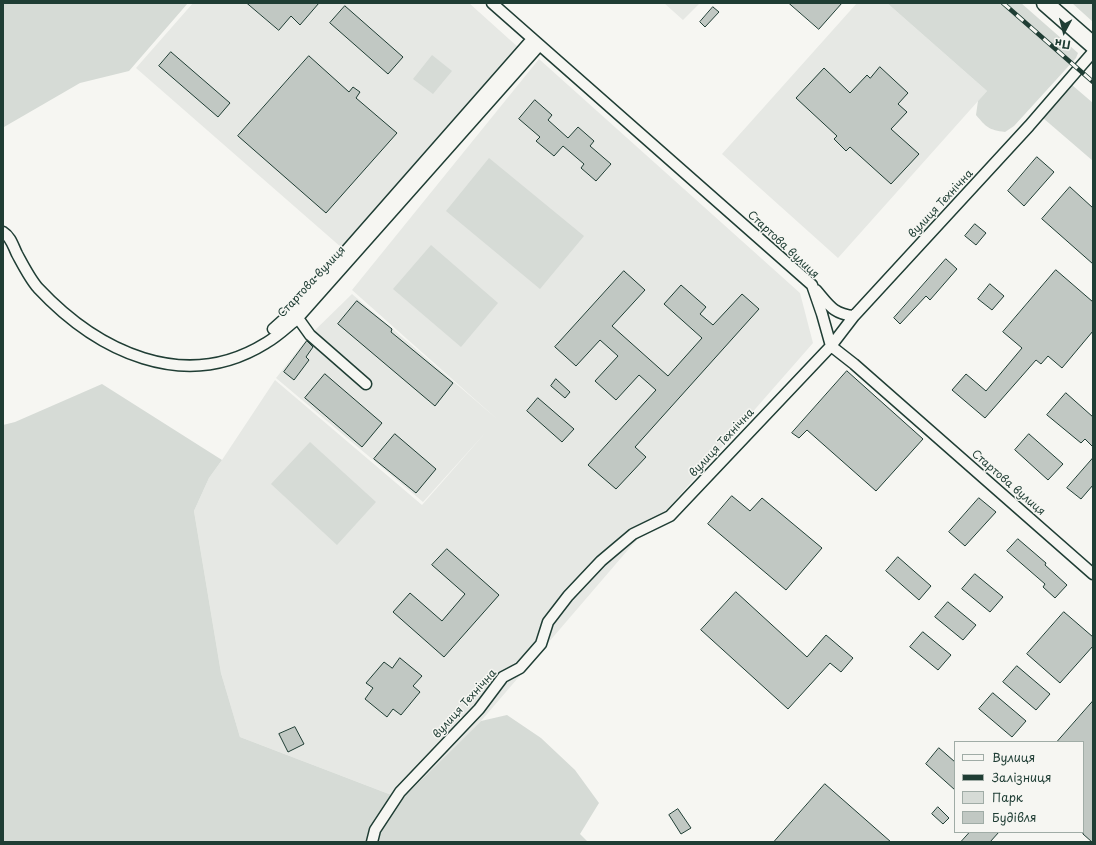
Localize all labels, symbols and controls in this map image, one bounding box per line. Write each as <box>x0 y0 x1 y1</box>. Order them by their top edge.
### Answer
north arrow <box>1044 12 1084 52</box>
text: Пн <box>1054 35 1071 54</box>
street label: вулиця Технічна <box>906 167 976 241</box>
street label: Стартова вулиця <box>744 208 822 282</box>
street label: Стартова вулиця <box>275 243 349 321</box>
street label: вулиця Технічна <box>687 406 757 480</box>
street label: Стартова вулиця <box>969 448 1047 518</box>
street label: вулиця Технічна <box>430 667 500 741</box>
legend <box>954 741 1084 833</box>
text: Вулиця <box>992 748 1035 766</box>
text: Залізниця <box>992 768 1051 786</box>
text: Парк <box>992 788 1023 806</box>
text: Будівля <box>992 808 1037 826</box>

